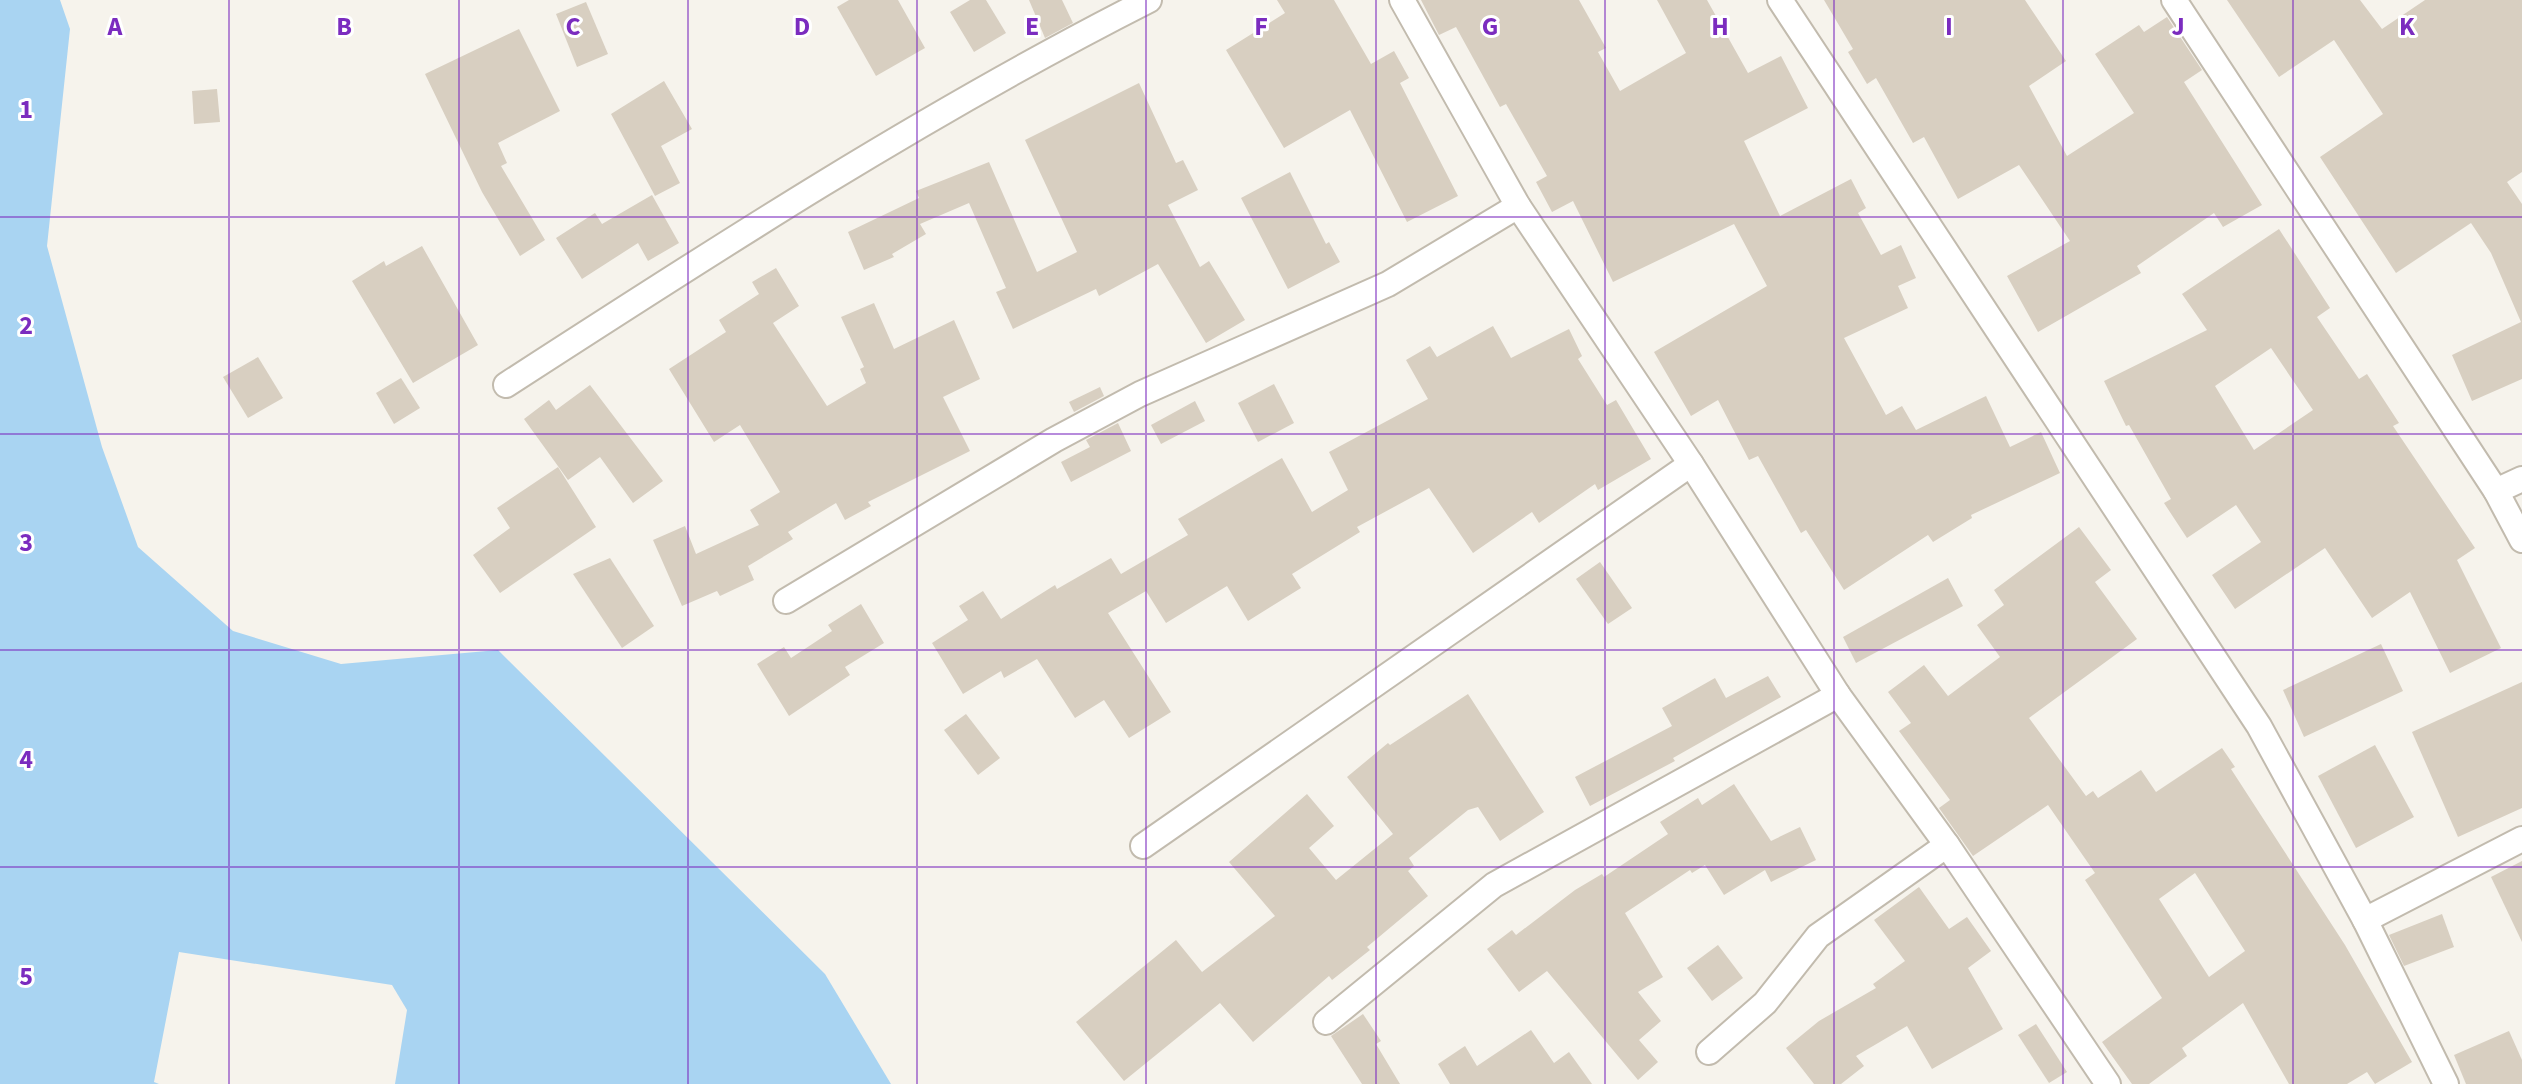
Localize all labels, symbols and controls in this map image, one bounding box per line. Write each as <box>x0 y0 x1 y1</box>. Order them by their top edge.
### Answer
text: A <box>107 8 124 45</box>
text: B <box>336 8 352 45</box>
text: C <box>565 8 581 45</box>
text: D <box>794 8 810 45</box>
text: E <box>1025 8 1039 45</box>
text: F <box>1254 8 1268 45</box>
text: G <box>1482 8 1498 45</box>
text: H <box>1711 8 1729 45</box>
text: I <box>1945 8 1953 45</box>
text: J <box>2171 8 2185 45</box>
text: K <box>2399 8 2416 45</box>
text: 1 <box>19 91 33 128</box>
text: 2 <box>19 307 33 344</box>
text: 3 <box>19 524 33 561</box>
text: 4 <box>19 741 33 778</box>
text: 5 <box>19 958 33 995</box>

